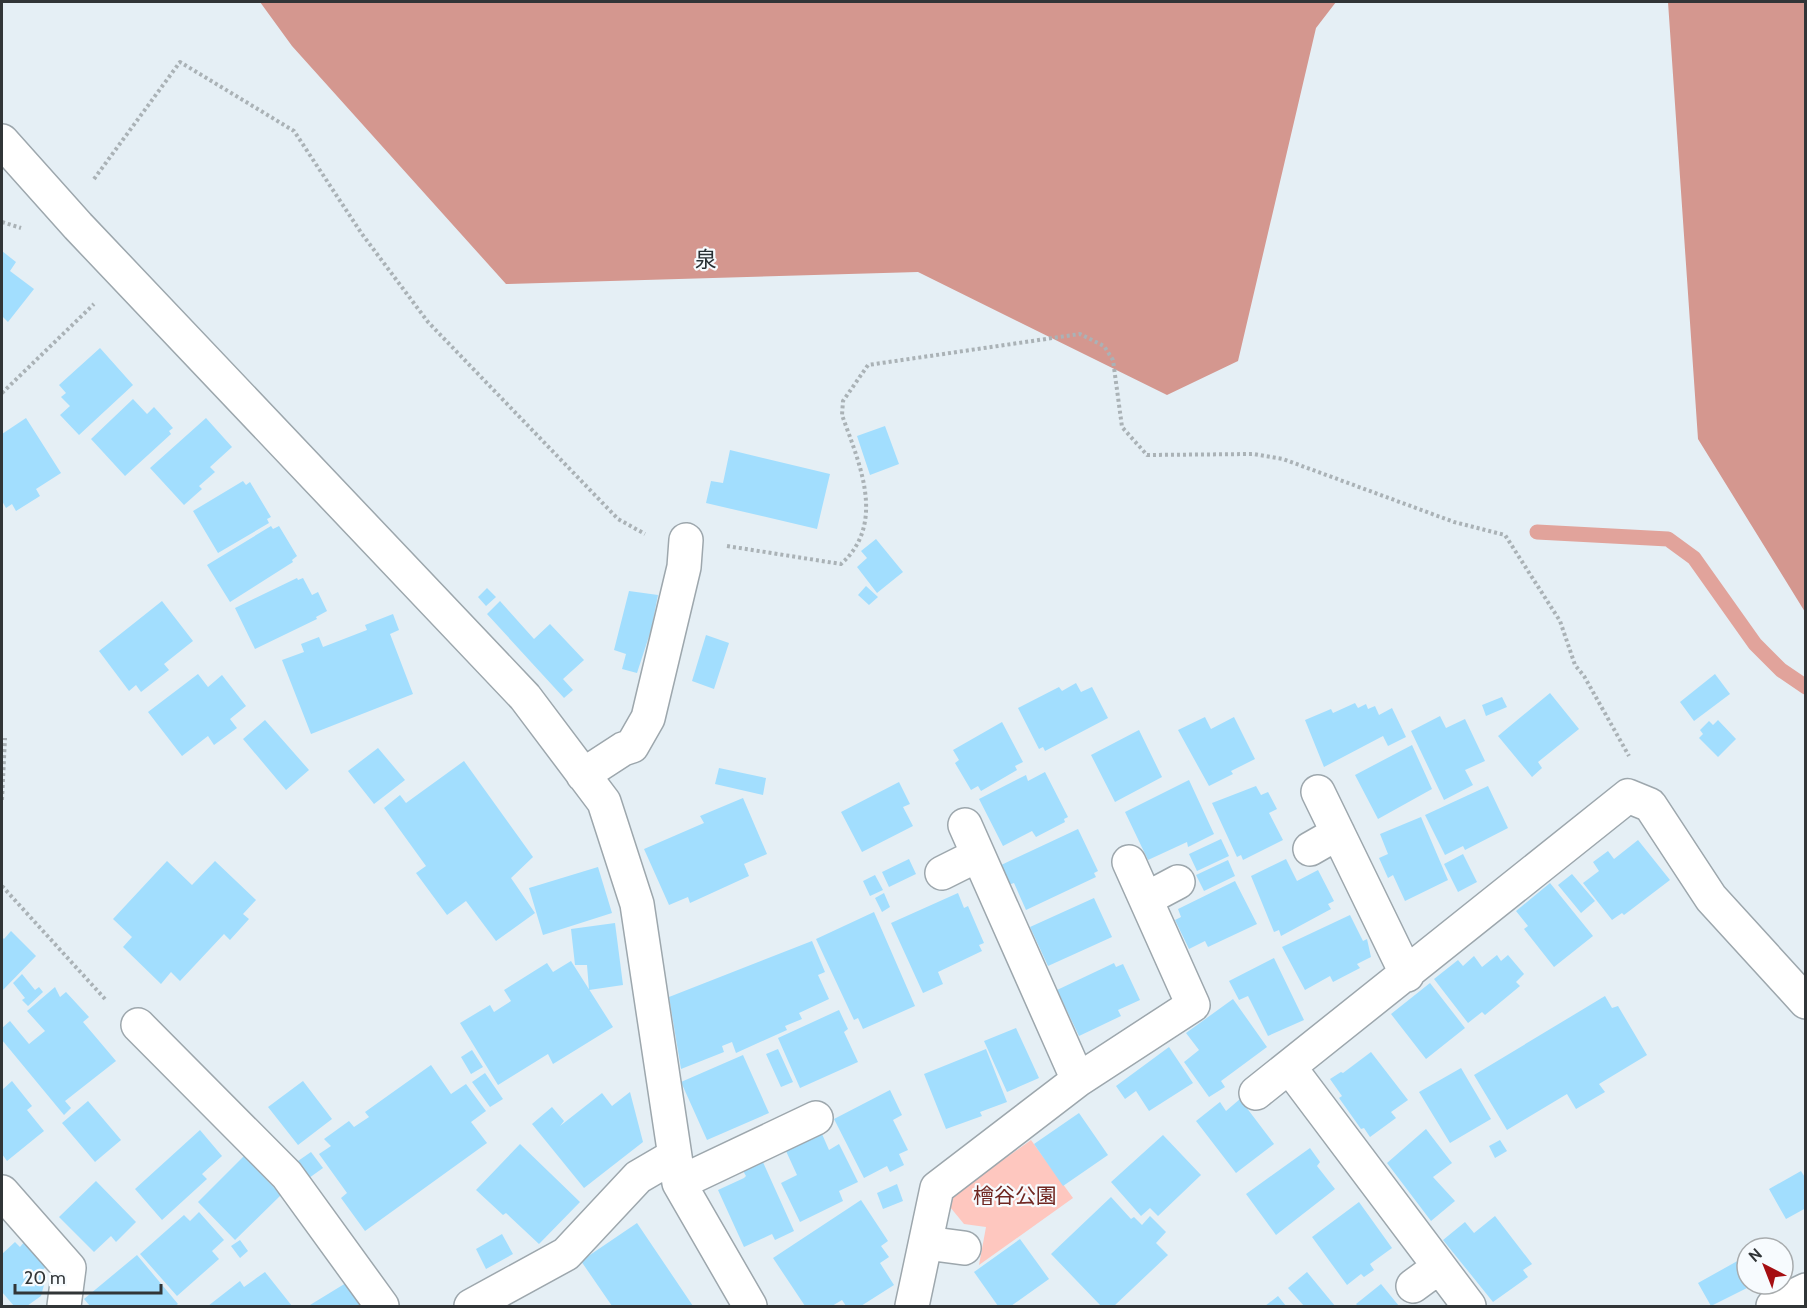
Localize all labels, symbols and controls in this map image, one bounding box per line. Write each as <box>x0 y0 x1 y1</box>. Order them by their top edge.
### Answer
district label: 泉 <box>695 246 717 273</box>
park label: 檜谷公園 <box>973 1183 1057 1208</box>
north arrow <box>1735 1236 1795 1296</box>
text: N <box>1745 1244 1766 1266</box>
scale bar <box>15 1257 160 1295</box>
text: 20 m <box>24 1267 66 1289</box>

